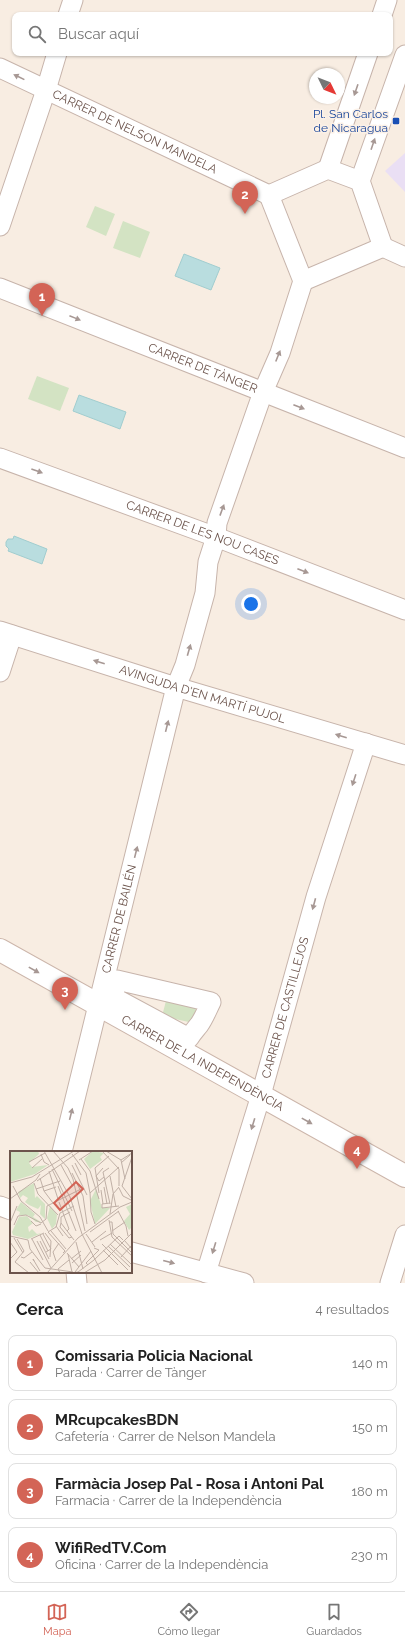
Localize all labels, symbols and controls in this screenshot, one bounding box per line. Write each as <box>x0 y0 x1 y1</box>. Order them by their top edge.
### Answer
search box <box>12 12 393 56</box>
icon: search <box>26 23 48 45</box>
text: Buscar aquí <box>58 25 139 43</box>
north arrow <box>309 68 345 104</box>
one-way arrow <box>13 74 25 80</box>
one-way arrow <box>352 84 358 96</box>
street label: CARRER DE NELSON MANDELA <box>50 87 219 176</box>
place label: Pl. San Carlos de Nicaragua <box>313 107 388 135</box>
marker: Pl. San Carlos de Nicaragua <box>391 116 401 126</box>
one-way arrow <box>370 138 376 150</box>
pin: 2 <box>232 181 258 214</box>
pin: 1 <box>29 283 55 316</box>
one-way arrow <box>70 316 82 322</box>
street label: CARRER DE TÀNGER <box>146 340 260 396</box>
one-way arrow <box>276 350 282 362</box>
one-way arrow <box>294 404 306 410</box>
one-way arrow <box>31 469 43 475</box>
street label: CARRER DE LES NOU CASES <box>124 498 281 568</box>
one-way arrow <box>219 504 225 516</box>
one-way arrow <box>297 568 309 574</box>
your location <box>241 594 261 614</box>
one-way arrow <box>186 643 192 655</box>
one-way arrow <box>93 659 105 665</box>
street label: AVINGUDA D'EN MARTÍ PUJOL <box>117 662 287 726</box>
one-way arrow <box>164 720 170 732</box>
one-way arrow <box>334 733 346 739</box>
one-way arrow <box>351 775 357 787</box>
one-way arrow <box>133 846 139 858</box>
street label: CARRER DE BAILÉN <box>99 863 139 975</box>
one-way arrow <box>311 898 317 910</box>
street label: CARRER DE CASTILLEJOS <box>259 935 312 1080</box>
one-way arrow <box>28 966 40 973</box>
pin: 3 <box>52 977 78 1010</box>
street label: CARRER DE LA INDEPENDÈNCIA <box>119 1012 286 1114</box>
one-way arrow <box>68 1108 74 1120</box>
one-way arrow <box>301 1117 313 1124</box>
one-way arrow <box>249 1118 255 1130</box>
pin: 4 <box>344 1136 370 1169</box>
inset map <box>10 1151 132 1273</box>
one-way arrow <box>211 1242 217 1254</box>
one-way arrow <box>163 1259 175 1265</box>
text: Cerca <box>16 1299 64 1319</box>
text: 4 resultados <box>316 1302 389 1317</box>
text: Comissaria Policia Nacional <box>55 1347 253 1365</box>
text: 1 <box>27 1356 33 1371</box>
text: 140 m <box>352 1356 388 1371</box>
text: Parada · Carrer de Tànger <box>55 1365 206 1380</box>
text: MRcupcakesBDN <box>55 1411 179 1429</box>
text: 2 <box>26 1420 34 1435</box>
text: 150 m <box>352 1420 388 1435</box>
text: Cafetería · Carrer de Nelson Mandela <box>55 1429 276 1444</box>
text: Farmàcia Josep Pal - Rosa i Antoni Pal <box>55 1475 324 1493</box>
text: 3 <box>26 1484 34 1499</box>
text: 180 m <box>352 1484 388 1499</box>
text: Farmacia · Carrer de la Independència <box>55 1493 282 1508</box>
text: WifiRedTV.Com <box>55 1539 167 1557</box>
text: 4 <box>26 1548 34 1563</box>
text: 230 m <box>351 1548 388 1563</box>
text: Oficina · Carrer de la Independència <box>55 1557 268 1572</box>
tab: Mapa <box>43 1601 71 1638</box>
tab: Cómo llegar <box>158 1601 220 1638</box>
tab: Guardados <box>306 1601 362 1638</box>

